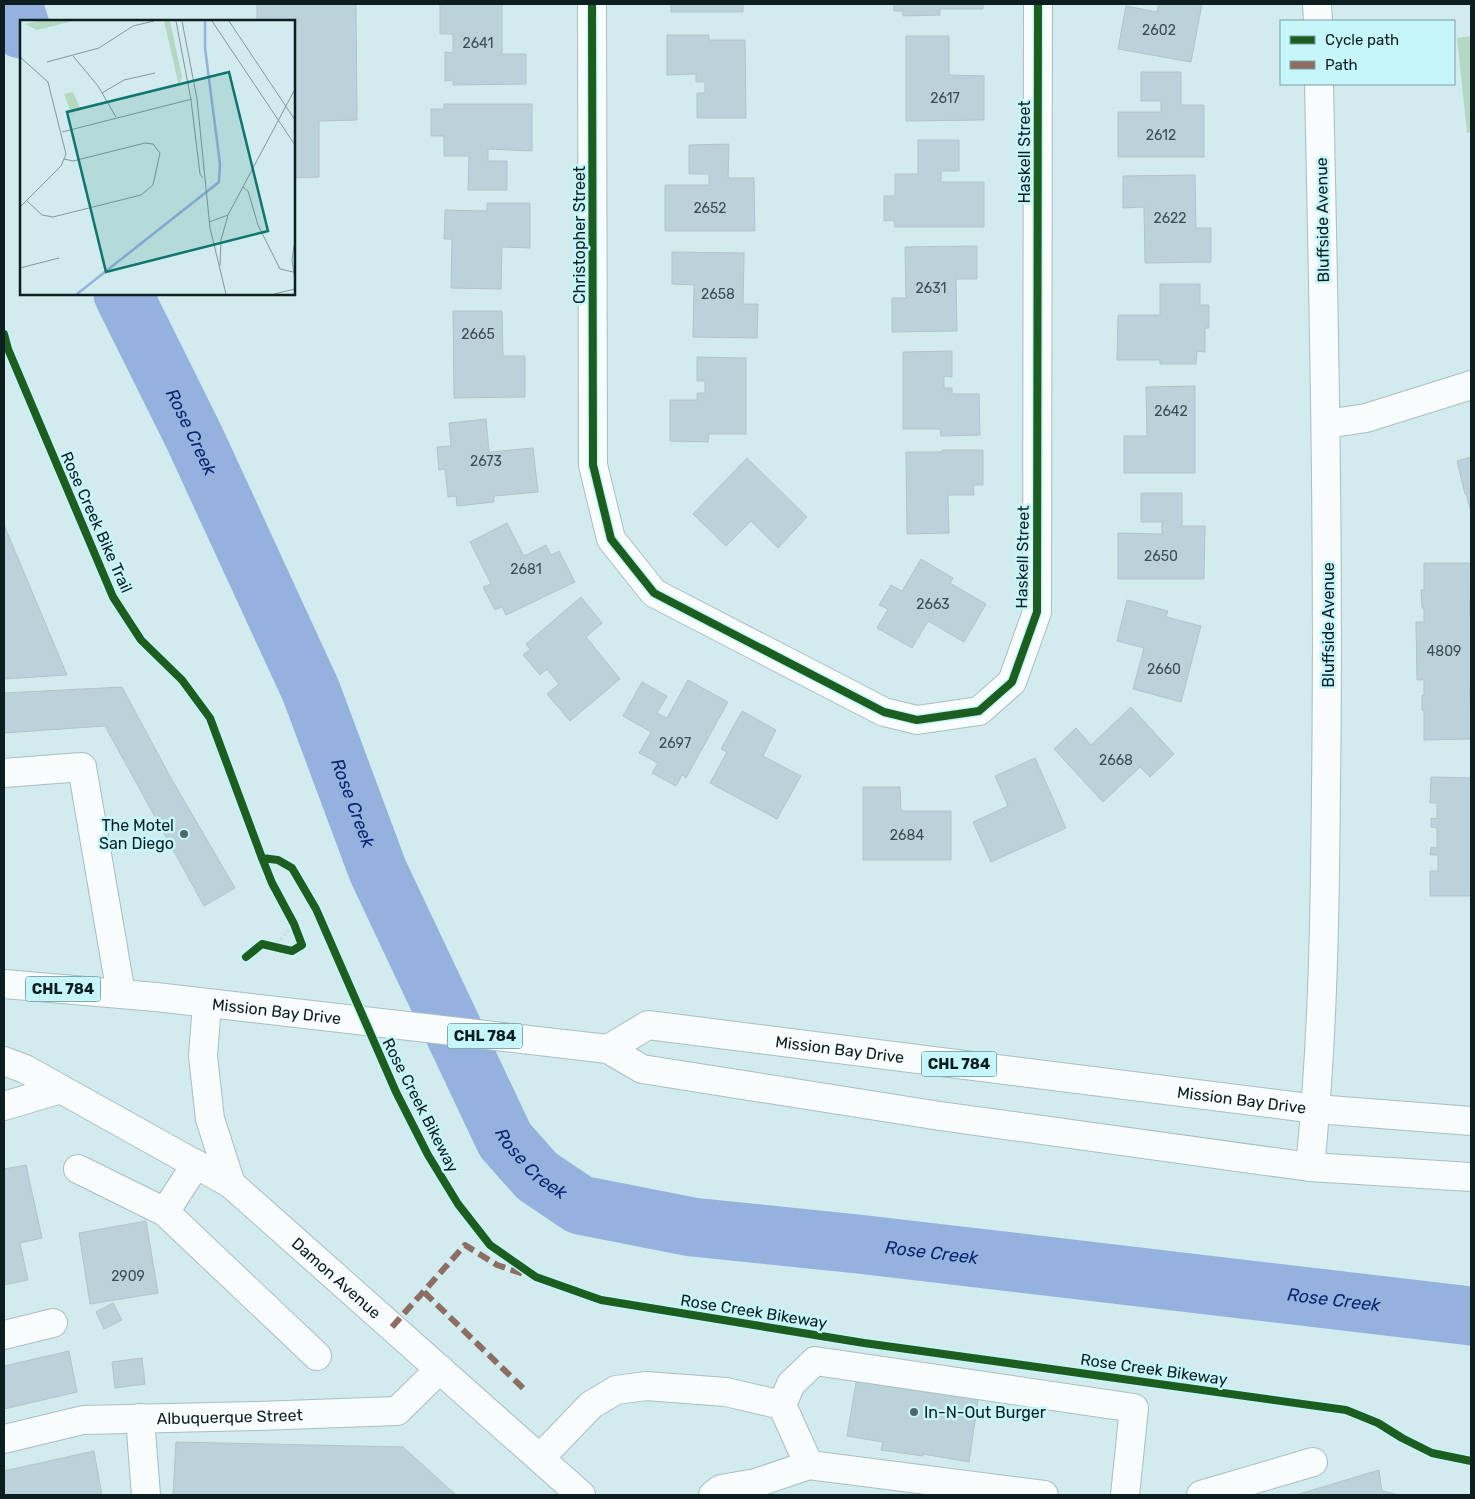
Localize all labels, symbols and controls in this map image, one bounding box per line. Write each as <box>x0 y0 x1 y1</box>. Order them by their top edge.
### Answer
inset map <box>20 20 295 295</box>
legend <box>1280 20 1455 85</box>
house number: 2602 <box>1142 22 1176 39</box>
text: Cycle path <box>1325 31 1399 49</box>
house number: 2641 <box>462 35 494 52</box>
text: Path <box>1325 56 1358 74</box>
house number: 2617 <box>930 90 960 107</box>
street label: Haskell Street <box>1015 100 1034 204</box>
house number: 2612 <box>1146 127 1176 144</box>
street label: Bluffside Avenue <box>1312 157 1333 283</box>
street label: Christopher Street <box>570 166 589 304</box>
house number: 2652 <box>693 200 727 217</box>
house number: 2622 <box>1153 210 1187 227</box>
house number: 2631 <box>916 280 946 297</box>
house number: 2658 <box>701 286 735 303</box>
house number: 2665 <box>461 326 495 343</box>
water label: Rose Creek <box>161 385 222 480</box>
house number: 2642 <box>1154 403 1188 420</box>
street label: Rose Creek Bike Trail <box>57 449 136 596</box>
house number: 2673 <box>470 453 502 470</box>
street label: Haskell Street <box>1012 505 1033 609</box>
house number: 2650 <box>1144 548 1178 565</box>
house number: 2681 <box>510 561 542 578</box>
street label: Bluffside Avenue <box>1319 562 1338 688</box>
house number: 2663 <box>916 596 950 613</box>
house number: 4809 <box>1427 643 1461 660</box>
house number: 2660 <box>1147 661 1181 678</box>
house number: 2697 <box>659 735 691 752</box>
house number: 2668 <box>1099 752 1133 769</box>
water label: Rose Creek <box>326 755 380 852</box>
place label: The Motel San Diego <box>99 816 174 853</box>
house number: 2684 <box>890 827 924 844</box>
marker: The Motel San Diego <box>178 828 190 840</box>
road number: CHL 784 <box>26 976 100 1002</box>
street label: Mission Bay Drive <box>211 995 342 1028</box>
road number: CHL 784 <box>448 1024 522 1048</box>
street label: Mission Bay Drive <box>774 1032 905 1067</box>
street label: Rose Creek Bikeway <box>378 1035 463 1176</box>
road number: CHL 784 <box>922 1052 996 1076</box>
street label: Mission Bay Drive <box>1176 1083 1307 1118</box>
water label: Rose Creek <box>490 1125 572 1204</box>
street label: Damon Avenue <box>288 1234 385 1323</box>
water label: Rose Creek <box>884 1236 980 1269</box>
house number: 2909 <box>111 1268 145 1285</box>
water label: Rose Creek <box>1286 1283 1382 1316</box>
street label: Rose Creek Bikeway <box>679 1291 829 1333</box>
street label: Rose Creek Bikeway <box>1079 1350 1229 1389</box>
place label: In-N-Out Burger <box>924 1403 1046 1422</box>
street label: Albuquerque Street <box>156 1405 303 1428</box>
marker: In-N-Out Burger <box>908 1406 920 1418</box>

